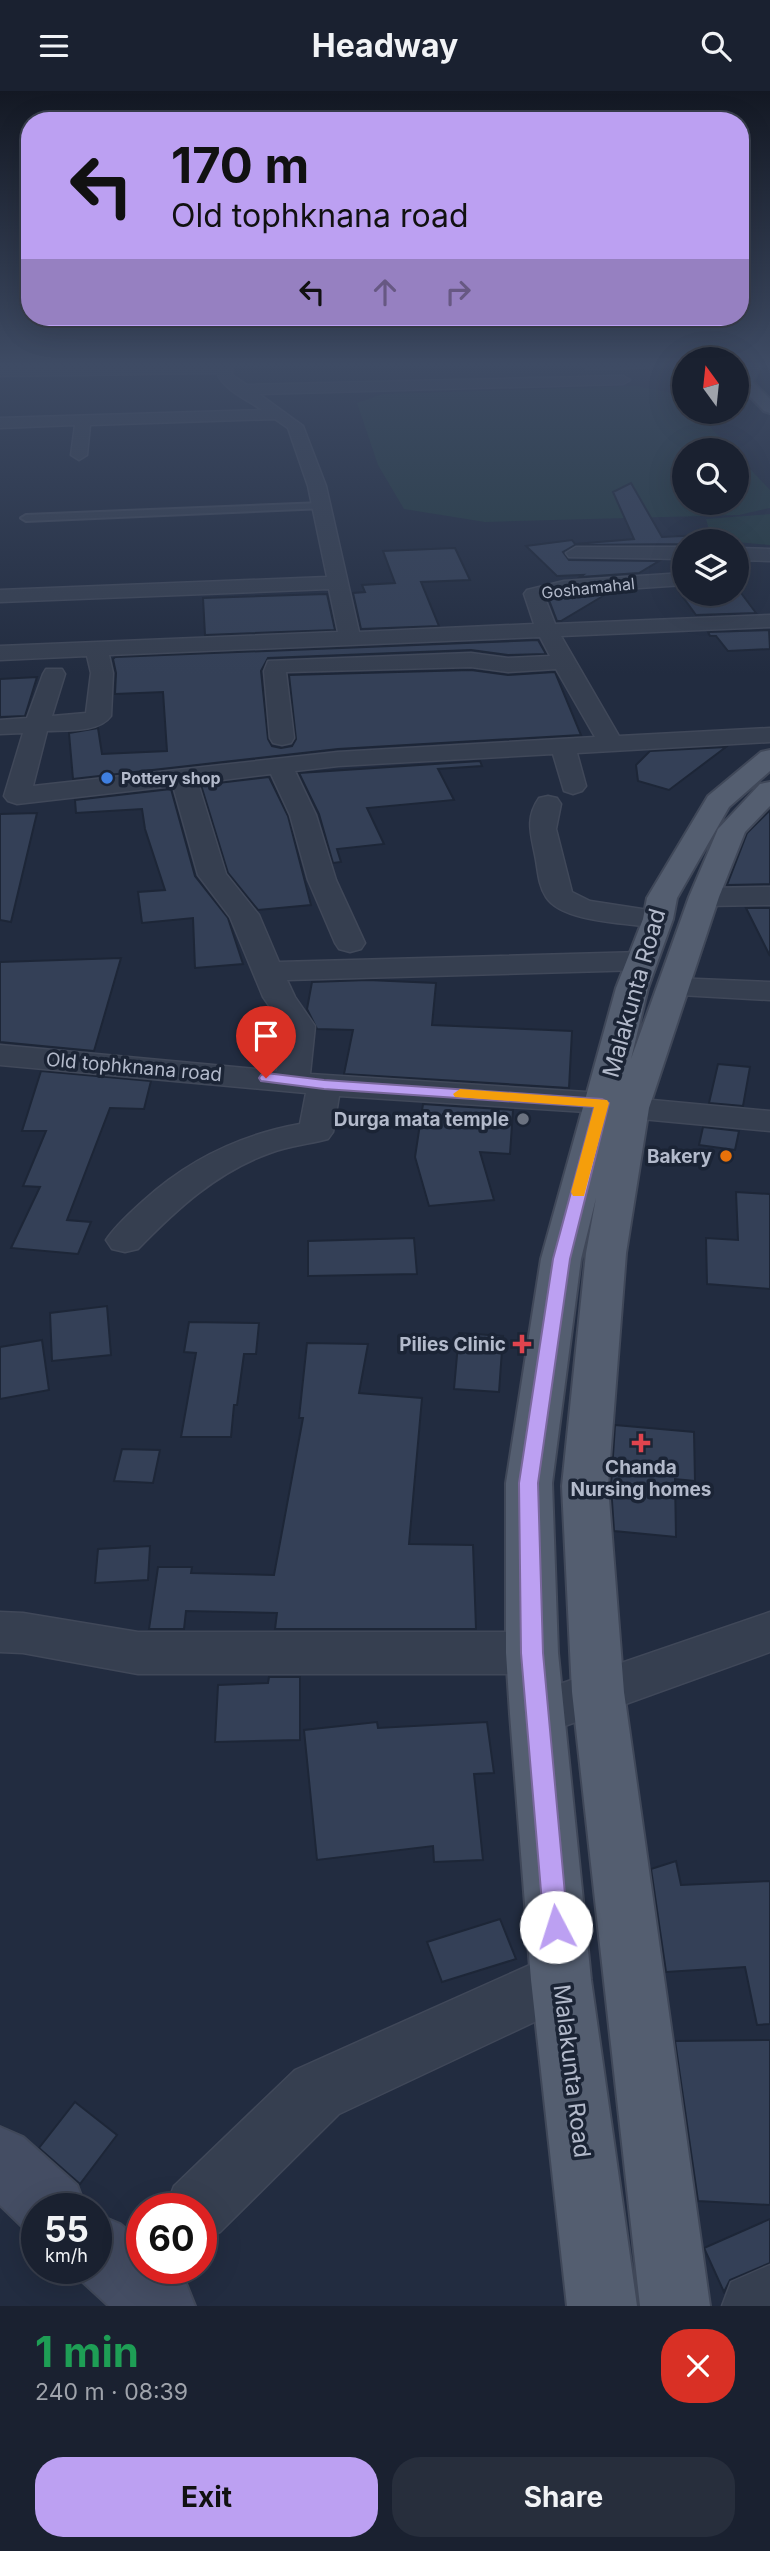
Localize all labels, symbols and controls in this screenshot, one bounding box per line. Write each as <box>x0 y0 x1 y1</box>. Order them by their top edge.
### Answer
text: Headway <box>312 26 458 65</box>
icon: menu <box>35 27 73 65</box>
icon: search <box>697 27 735 65</box>
text: 170 m <box>171 136 309 195</box>
icon: left <box>56 140 147 231</box>
text: Old tophknana road <box>171 196 469 235</box>
icon: left <box>293 273 331 311</box>
icon: ahead <box>366 273 404 311</box>
icon: right <box>439 273 477 311</box>
north arrow <box>672 347 749 423</box>
map controls <box>672 347 749 606</box>
button: search <box>672 438 749 515</box>
button: layers <box>672 529 749 606</box>
street label: Goshamahal <box>540 573 636 603</box>
place label: Pottery shop <box>121 768 221 788</box>
marker: Pottery shop <box>99 770 115 786</box>
street label: Malakunta Road <box>596 905 672 1081</box>
pin <box>236 1006 296 1078</box>
icon: arrive <box>247 1017 285 1055</box>
street label: Old tophknana road <box>45 1048 223 1086</box>
place label: Durga mata temple <box>334 1108 509 1131</box>
marker: Durga mata temple <box>515 1111 531 1127</box>
place label: Bakery <box>647 1145 713 1168</box>
marker: Bakery <box>718 1148 734 1164</box>
place label: Pilies Clinic <box>399 1333 506 1356</box>
marker: Pilies Clinic <box>512 1334 532 1354</box>
marker: Chanda Nursing homes <box>631 1433 651 1453</box>
place label: Chanda Nursing homes <box>571 1456 711 1501</box>
position arrow <box>519 1890 593 1964</box>
street label: Malakunta Road <box>547 1983 597 2159</box>
speed limit sign: 60 <box>126 2193 217 2284</box>
text: 55 <box>44 2208 89 2250</box>
text: km/h <box>45 2245 88 2266</box>
text: 1 min <box>35 2326 139 2377</box>
button: close <box>661 2329 735 2403</box>
text: 240 m · 08:39 <box>35 2378 188 2406</box>
button: Exit <box>35 2457 378 2537</box>
button: Share <box>392 2457 735 2537</box>

